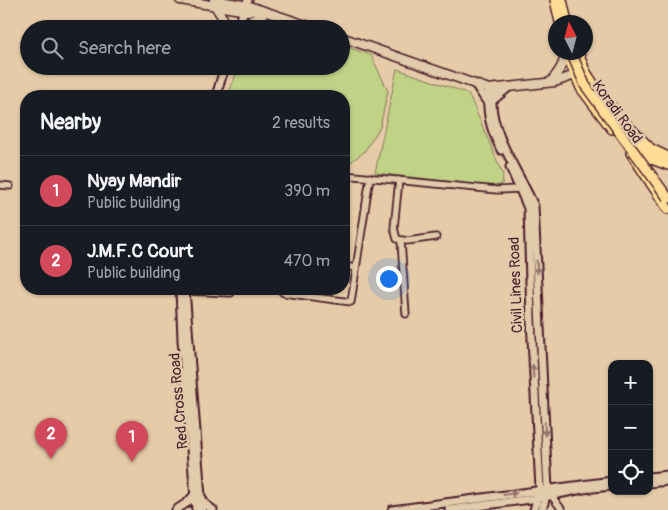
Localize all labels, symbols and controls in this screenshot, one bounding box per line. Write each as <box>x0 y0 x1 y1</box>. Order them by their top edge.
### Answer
north arrow <box>548 15 593 60</box>
search box <box>20 20 350 75</box>
icon: search <box>38 34 66 62</box>
text: Search here <box>78 36 171 60</box>
street label: Koradi Road <box>588 77 646 147</box>
text: Nearby <box>40 109 101 136</box>
text: 2 results <box>272 113 330 133</box>
text: Nyay Mandir <box>87 169 181 193</box>
text: 1 <box>53 181 59 201</box>
text: 390 m <box>284 181 330 201</box>
text: Public building <box>87 193 180 213</box>
street label: Civil Lines Road <box>505 236 527 334</box>
text: J.M.F.C Court <box>87 239 193 263</box>
text: 2 <box>52 251 60 271</box>
text: 470 m <box>284 251 330 271</box>
one-way arrow <box>533 259 541 275</box>
text: Public building <box>87 263 180 283</box>
your location <box>376 266 402 292</box>
street label: Red Cross Road <box>165 352 193 450</box>
map controls <box>608 360 653 495</box>
button: + <box>608 360 653 405</box>
one-way arrow <box>529 363 537 379</box>
button: − <box>608 405 653 450</box>
pin: 2 <box>35 418 67 459</box>
pin: 1 <box>116 421 148 462</box>
one-way arrow <box>542 422 550 438</box>
button: locate <box>608 450 653 495</box>
one-way arrow <box>502 489 518 497</box>

